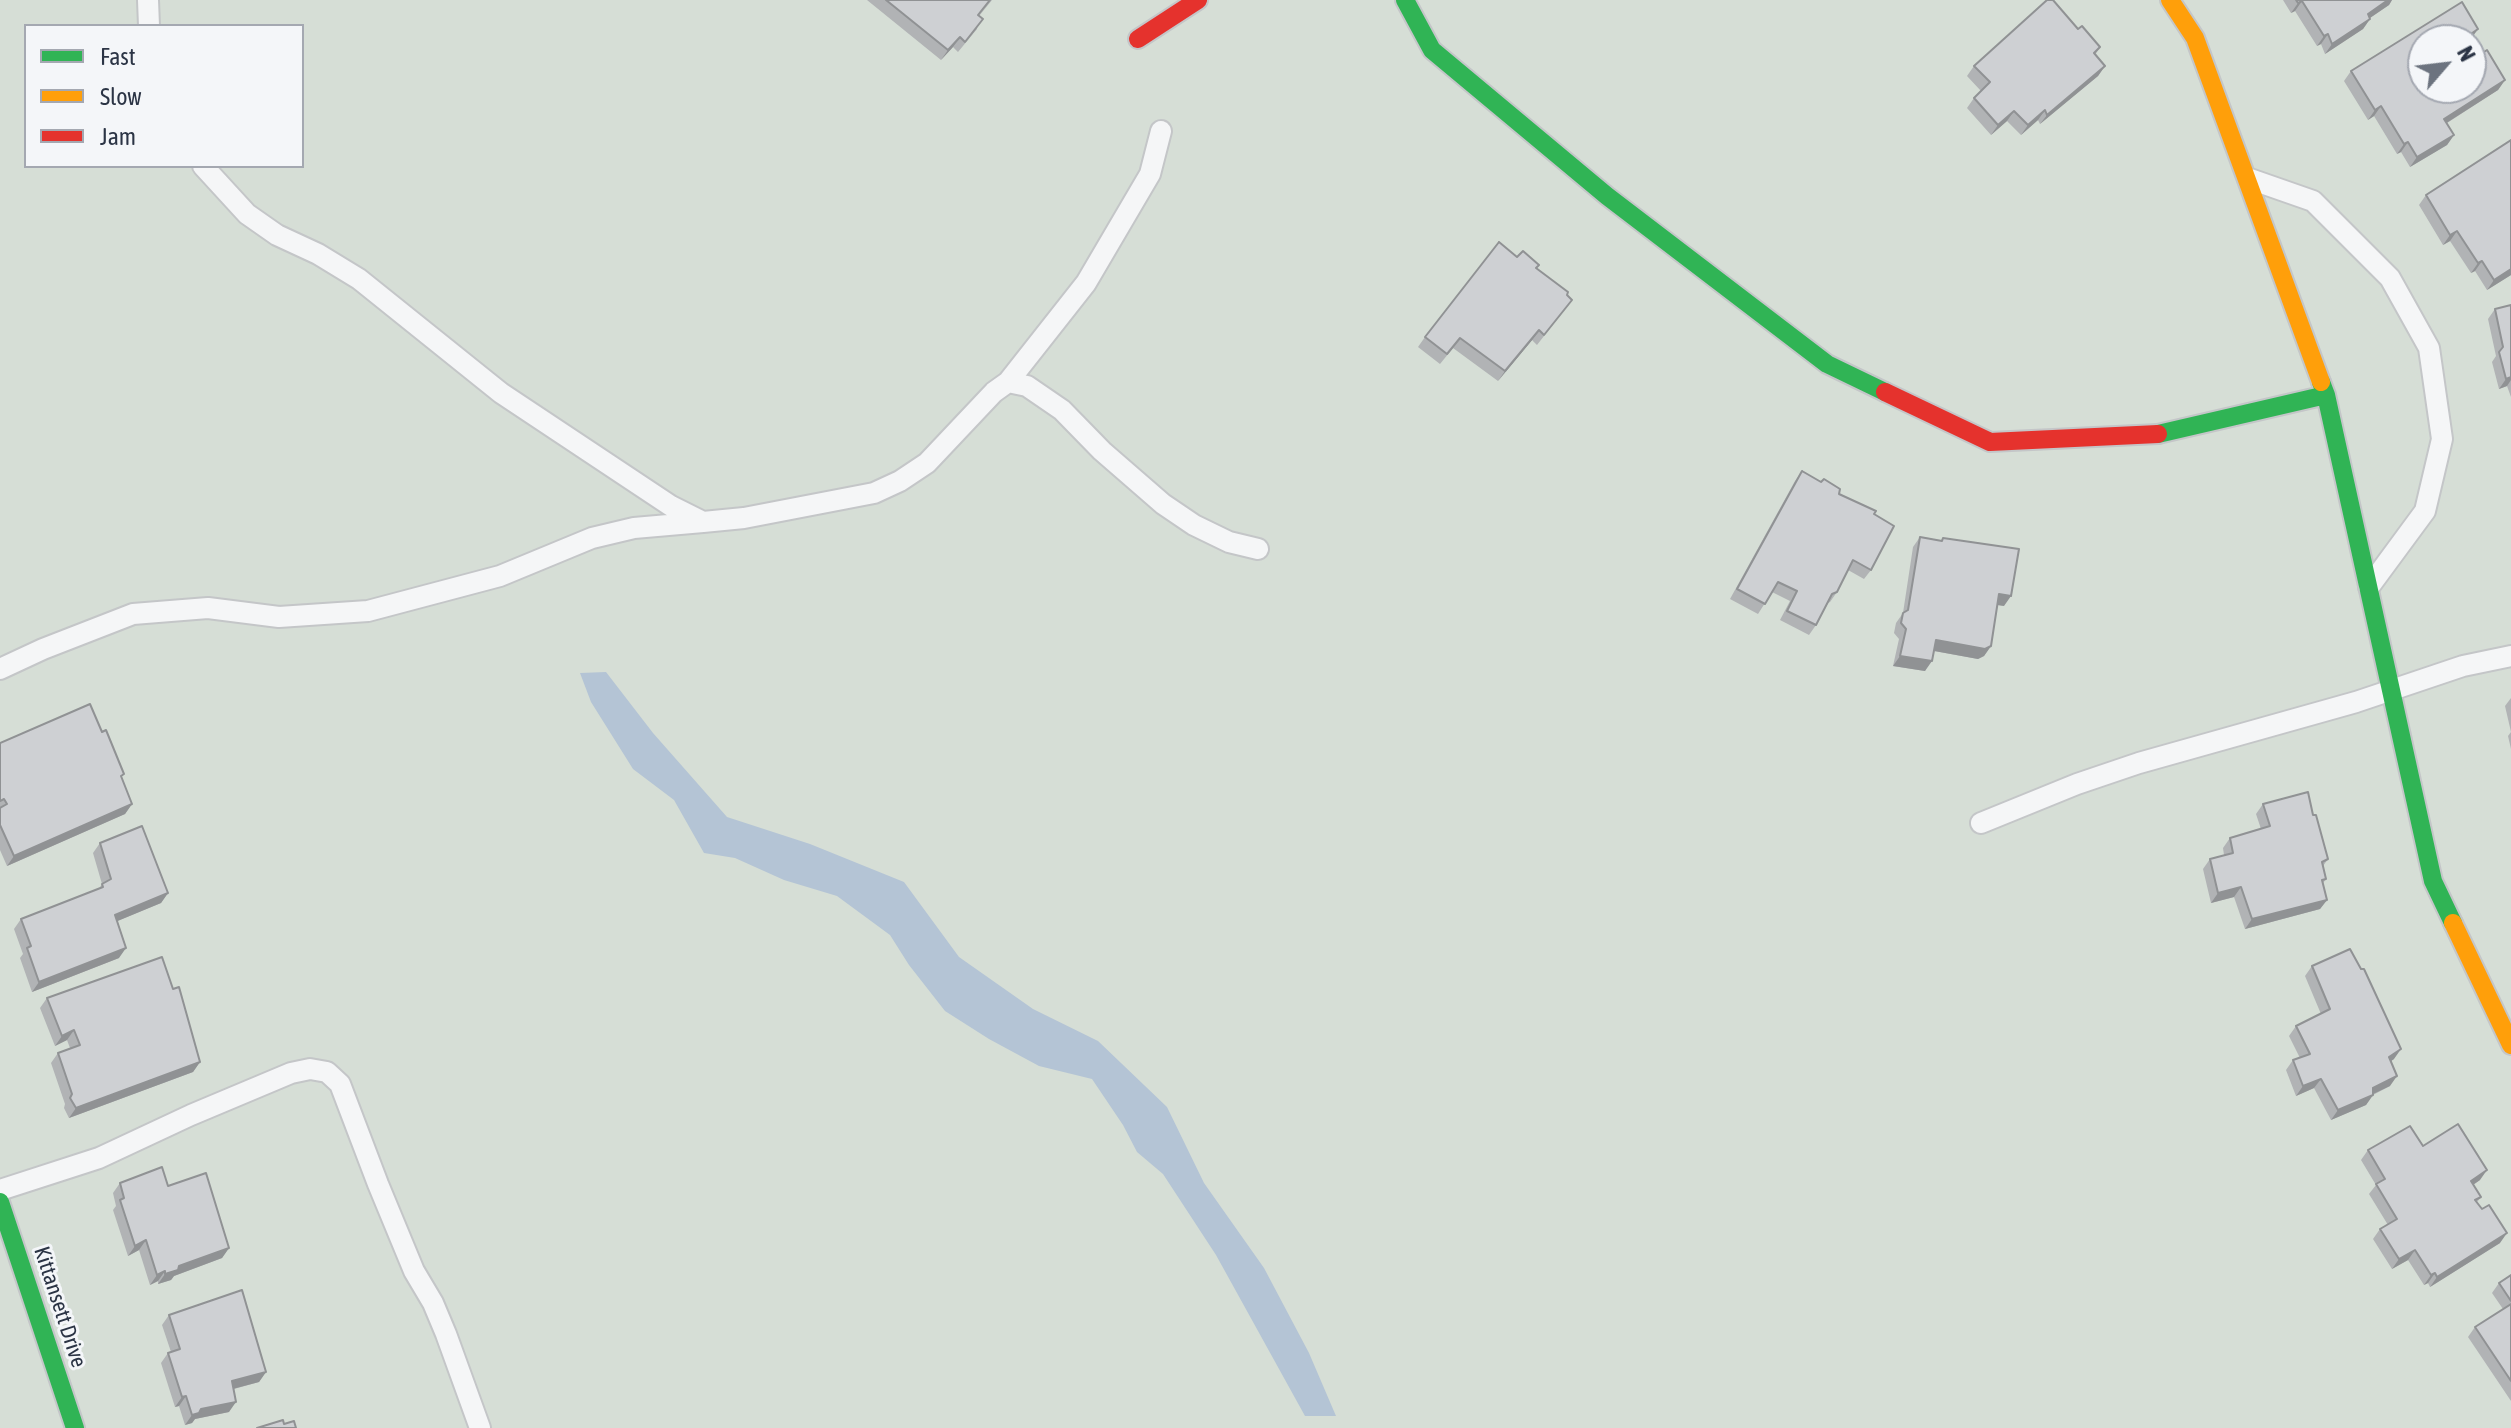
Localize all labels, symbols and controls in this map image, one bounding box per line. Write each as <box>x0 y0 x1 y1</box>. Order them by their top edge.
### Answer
legend <box>24 24 304 168</box>
north arrow <box>2407 24 2487 104</box>
text: N <box>2452 42 2481 66</box>
text: Fast <box>100 43 136 70</box>
text: Slow <box>100 83 142 110</box>
text: Jam <box>100 123 136 150</box>
street label: Kittansett Drive <box>28 1243 92 1371</box>

